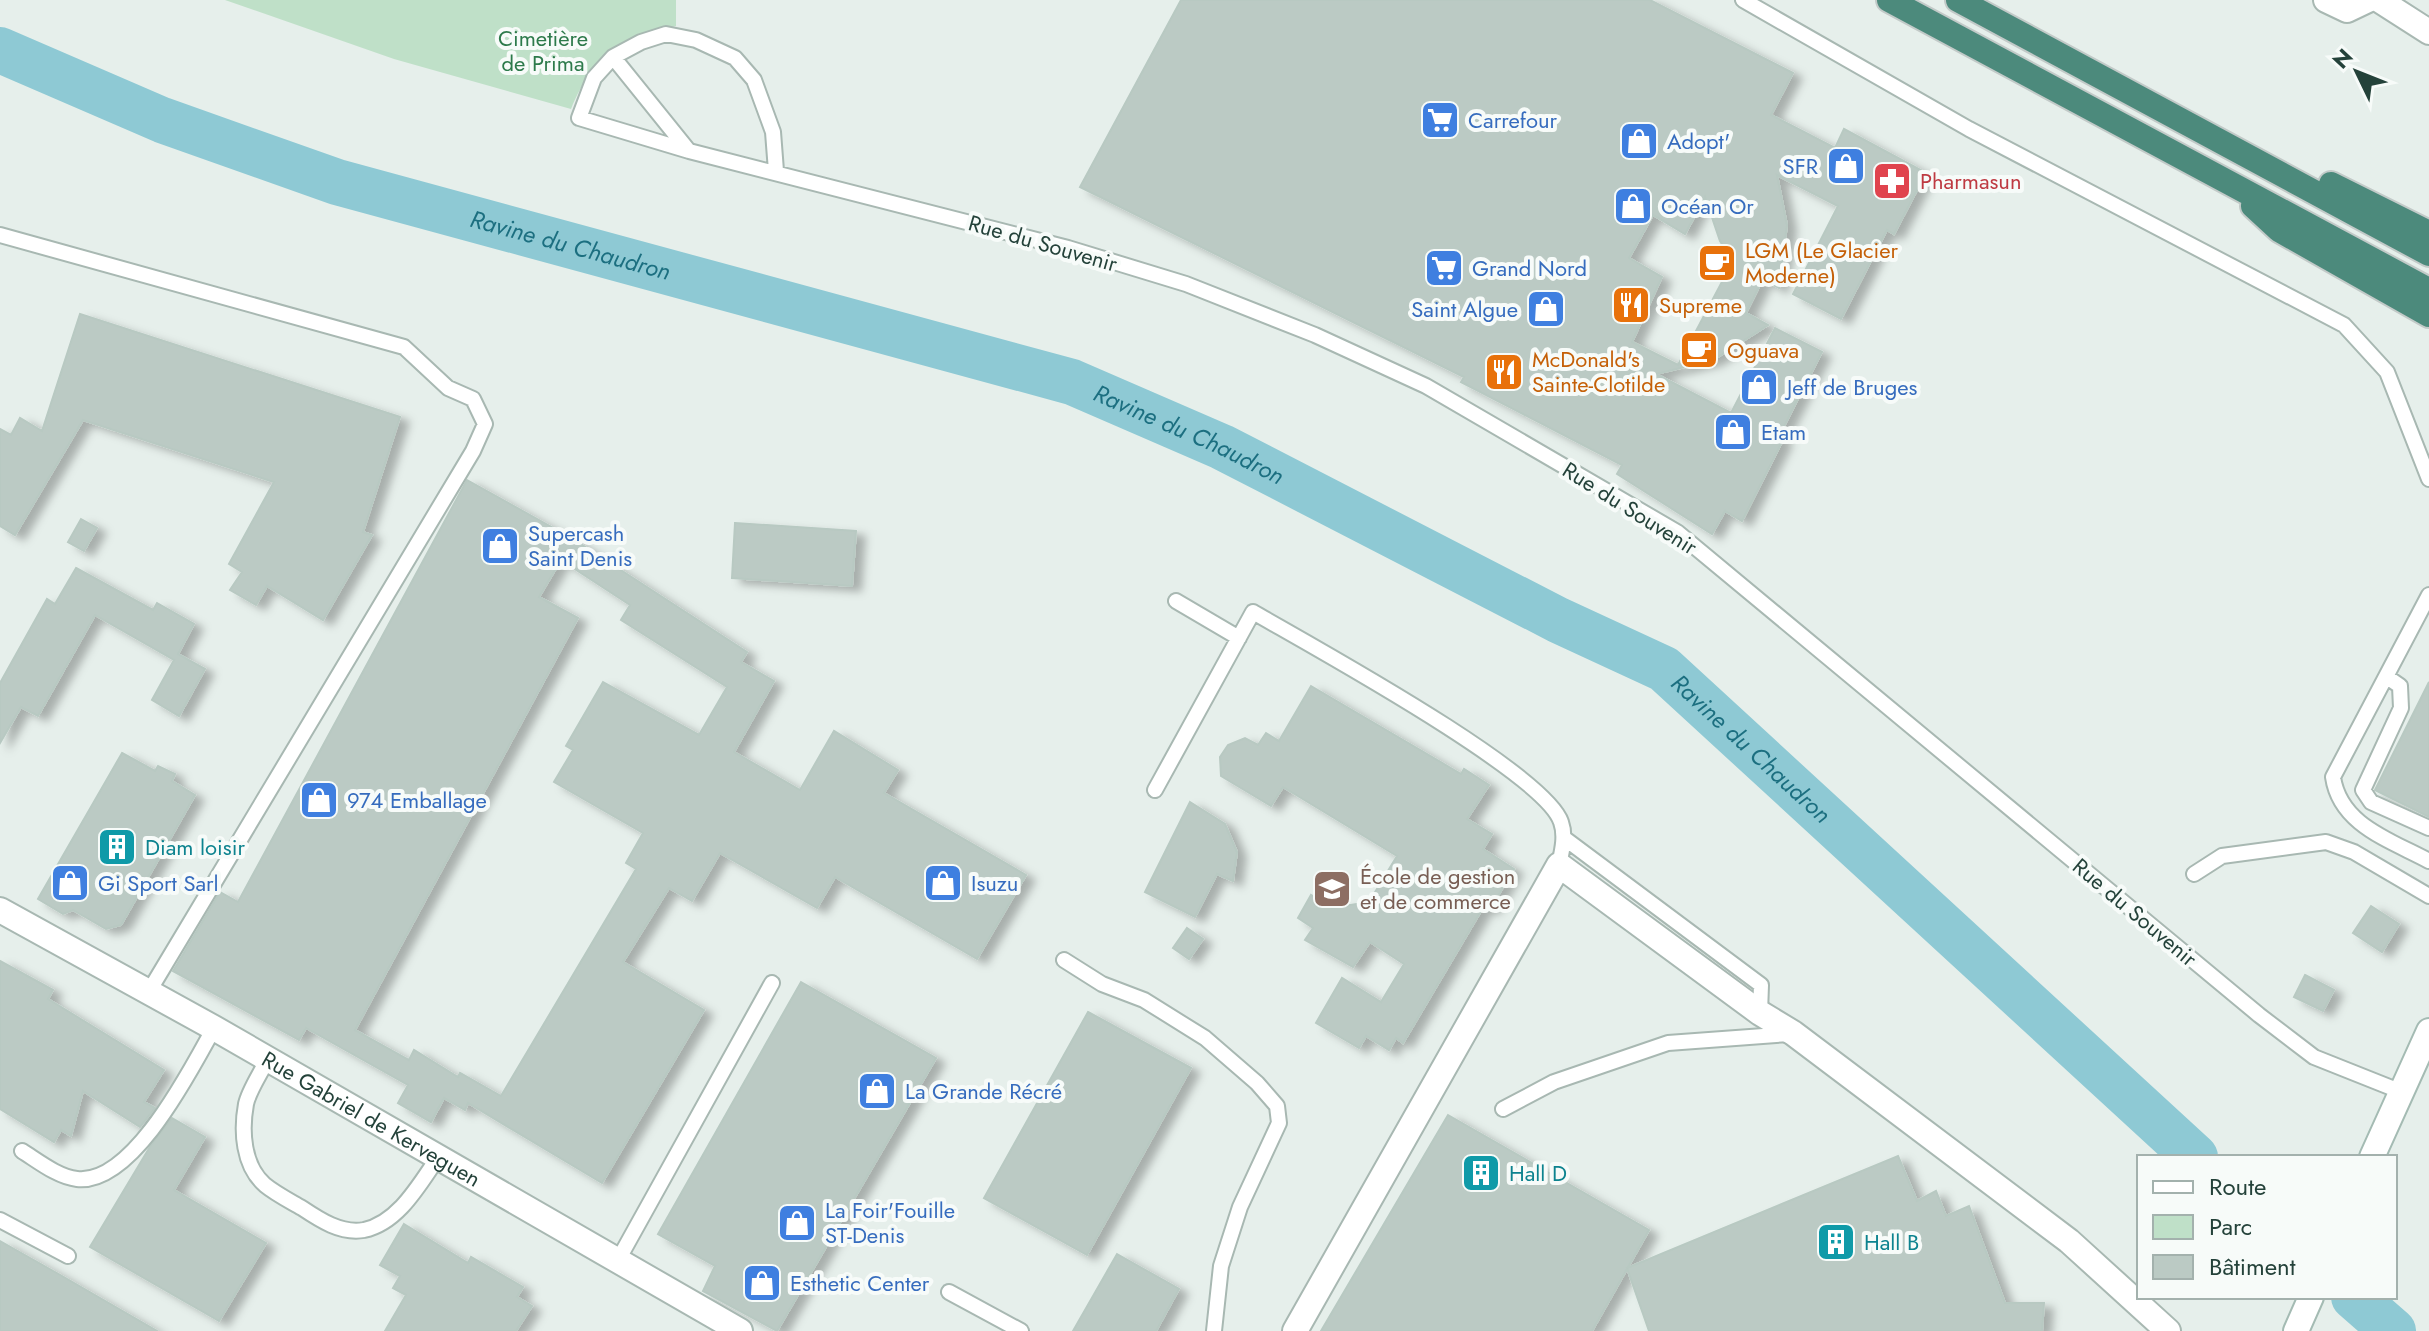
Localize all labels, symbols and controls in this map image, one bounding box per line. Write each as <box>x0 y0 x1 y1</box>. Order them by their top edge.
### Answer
park label: Cimetière de Prima <box>498 22 588 79</box>
north arrow <box>2317 32 2397 112</box>
text: N <box>2325 41 2360 76</box>
supermarket icon: Carrefour <box>1419 99 1461 141</box>
place label: Carrefour <box>1468 104 1558 136</box>
shop icon: Adopt' <box>1618 120 1660 162</box>
place label: Adopt' <box>1667 125 1730 157</box>
shop icon: SFR <box>1825 145 1867 187</box>
place label: SFR <box>1783 150 1819 182</box>
pharmacy icon: Pharmasun <box>1871 160 1913 202</box>
place label: Pharmasun <box>1920 165 2021 197</box>
shop icon: Océan Or <box>1612 185 1654 227</box>
place label: Océan Or <box>1661 190 1754 222</box>
water label: Ravine du Chaudron <box>466 201 675 289</box>
street label: Rue du Souvenir <box>965 206 1122 280</box>
place label: LGM (Le Glacier Moderne) <box>1745 234 1899 291</box>
cafe icon: LGM (Le Glacier Moderne) <box>1696 242 1738 284</box>
supermarket icon: Grand Nord <box>1423 247 1465 289</box>
place label: Grand Nord <box>1472 252 1587 284</box>
restaurant icon: Supreme <box>1610 284 1652 326</box>
shop icon: Saint Algue <box>1525 288 1567 330</box>
place label: Supreme <box>1659 289 1742 321</box>
place label: Saint Algue <box>1411 293 1518 325</box>
cafe icon: Oguava <box>1678 329 1720 371</box>
place label: Oguava <box>1727 334 1799 366</box>
place label: McDonald's Sainte-Clotilde <box>1532 343 1665 400</box>
restaurant icon: McDonald's Sainte-Clotilde <box>1483 351 1525 393</box>
shop icon: Jeff de Bruges <box>1738 366 1780 408</box>
place label: Jeff de Bruges <box>1784 371 1918 403</box>
water label: Ravine du Chaudron <box>1088 375 1291 493</box>
shop icon: Etam <box>1712 411 1754 453</box>
place label: Etam <box>1761 416 1806 448</box>
street label: Rue du Souvenir <box>1556 454 1704 563</box>
place label: Supercash Saint Denis <box>528 517 632 574</box>
shop icon: Supercash Saint Denis <box>479 525 521 567</box>
water label: Ravine du Chaudron <box>1663 666 1839 831</box>
shop icon: 974 Emballage <box>298 779 340 821</box>
place label: 974 Emballage <box>347 784 487 816</box>
building icon: Diam loisir <box>96 826 138 868</box>
place label: Diam loisir <box>145 831 245 863</box>
street label: Rue du Souvenir <box>2066 850 2204 974</box>
place label: École de gestion et de commerce <box>1360 860 1515 917</box>
shop icon: Gi Sport Sarl <box>49 862 91 904</box>
shop icon: Isuzu <box>922 862 964 904</box>
place label: Gi Sport Sarl <box>98 867 219 899</box>
place label: Isuzu <box>971 867 1018 899</box>
school or university icon: École de gestion et de commerce <box>1311 868 1353 910</box>
street label: Rue Gabriel de Kerveguen <box>256 1043 487 1194</box>
shop icon: La Grande Récré <box>856 1070 898 1112</box>
place label: La Grande Récré <box>905 1075 1062 1107</box>
building icon: Hall D <box>1460 1152 1502 1194</box>
legend <box>2137 1155 2397 1299</box>
place label: Hall D <box>1509 1157 1567 1189</box>
text: Route <box>2209 1169 2266 1204</box>
place label: La Foir'Fouille ST-Denis <box>825 1194 955 1251</box>
shop icon: La Foir'Fouille ST-Denis <box>776 1202 818 1244</box>
text: Parc <box>2209 1209 2252 1244</box>
building icon: Hall B <box>1815 1221 1857 1263</box>
place label: Hall B <box>1864 1226 1919 1258</box>
text: Bâtiment <box>2209 1249 2296 1284</box>
shop icon: Esthetic Center <box>741 1262 783 1304</box>
place label: Esthetic Center <box>790 1267 930 1299</box>

